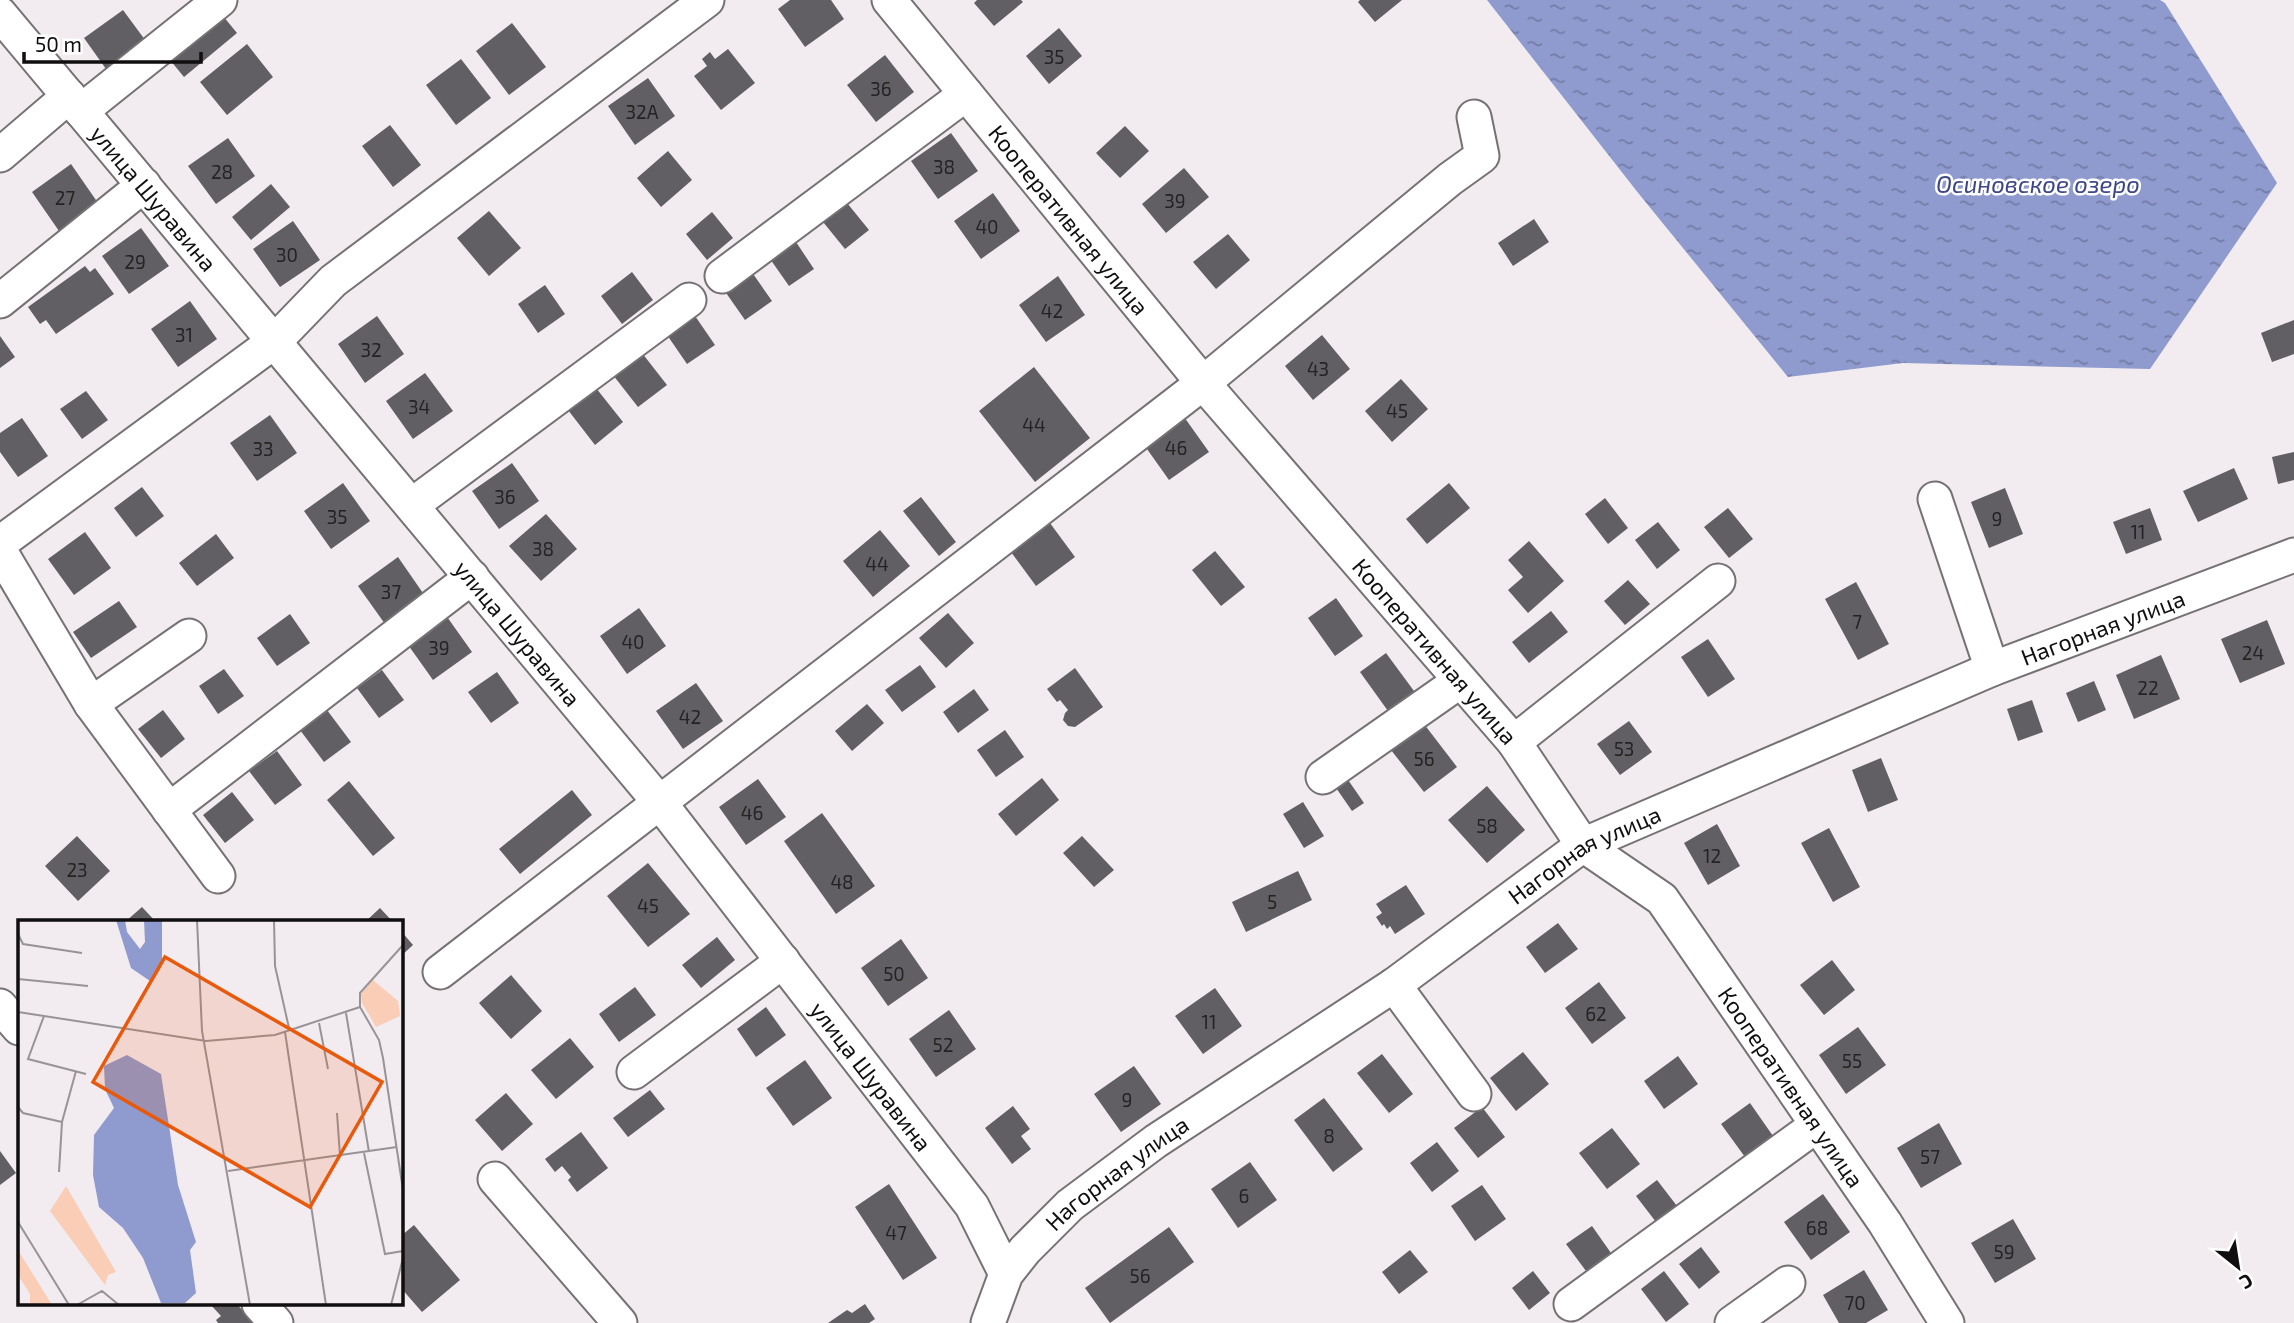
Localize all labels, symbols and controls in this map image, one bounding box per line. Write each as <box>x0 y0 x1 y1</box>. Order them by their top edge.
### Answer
scale bar <box>24 21 201 65</box>
text: 50 m <box>35 31 82 56</box>
house number: 35 <box>1044 45 1064 68</box>
house number: 36 <box>870 77 892 100</box>
house number: 32А <box>625 100 659 123</box>
street label: улица Шуравина <box>84 119 223 277</box>
street label: Кооперативная улица <box>983 119 1155 320</box>
house number: 38 <box>933 155 955 178</box>
house number: 28 <box>211 160 233 183</box>
water label: Осиновское озеро <box>1936 169 2140 198</box>
house number: 27 <box>55 186 75 209</box>
house number: 39 <box>1164 189 1186 212</box>
house number: 40 <box>975 215 999 238</box>
house number: 30 <box>276 243 298 266</box>
house number: 29 <box>124 250 146 273</box>
house number: 42 <box>1041 299 1063 322</box>
house number: 31 <box>175 323 193 346</box>
house number: 32 <box>360 338 382 361</box>
house number: 43 <box>1307 357 1329 380</box>
house number: 34 <box>408 395 430 418</box>
house number: 45 <box>1386 399 1408 422</box>
house number: 44 <box>1022 413 1046 436</box>
house number: 46 <box>1165 436 1187 459</box>
house number: 33 <box>252 437 274 460</box>
house number: 36 <box>494 485 516 508</box>
house number: 35 <box>327 505 347 528</box>
house number: 9 <box>1992 507 2002 530</box>
house number: 11 <box>2130 520 2146 543</box>
house number: 38 <box>532 537 554 560</box>
house number: 44 <box>865 552 889 575</box>
street label: Кооперативная улица <box>1347 552 1524 750</box>
street label: улица Шуравина <box>448 554 587 712</box>
house number: 37 <box>381 580 401 603</box>
street label: Нагорная улица <box>2017 584 2189 671</box>
house number: 7 <box>1852 610 1862 633</box>
house number: 40 <box>621 630 645 653</box>
house number: 39 <box>428 636 450 659</box>
house number: 24 <box>2242 641 2264 664</box>
house number: 22 <box>2137 676 2159 699</box>
house number: 42 <box>679 705 701 728</box>
house number: 53 <box>1614 737 1634 760</box>
house number: 56 <box>1413 747 1435 770</box>
street label: Нагорная улица <box>1502 799 1665 910</box>
house number: 46 <box>741 801 763 824</box>
house number: 58 <box>1476 814 1498 837</box>
house number: 12 <box>1703 844 1721 867</box>
house number: 23 <box>66 858 88 881</box>
house number: 48 <box>830 870 854 893</box>
house number: 5 <box>1267 890 1277 913</box>
house number: 45 <box>637 894 659 917</box>
inset map <box>18 920 402 1306</box>
house number: 50 <box>883 962 905 985</box>
street label: Кооперативная улица <box>1713 981 1870 1193</box>
street label: улица Шуравина <box>804 996 938 1156</box>
house number: 62 <box>1585 1002 1607 1025</box>
house number: 11 <box>1201 1010 1217 1033</box>
house number: 52 <box>933 1033 953 1056</box>
house number: 55 <box>1842 1049 1862 1072</box>
house number: 9 <box>1122 1088 1132 1111</box>
street label: Нагорная улица <box>1039 1110 1194 1236</box>
house number: 8 <box>1323 1124 1335 1147</box>
house number: 57 <box>1920 1145 1940 1168</box>
house number: 6 <box>1239 1184 1249 1207</box>
house number: 68 <box>1806 1216 1828 1239</box>
house number: 47 <box>885 1221 907 1244</box>
north arrow <box>2203 1232 2273 1302</box>
house number: 59 <box>1993 1240 2015 1263</box>
house number: 56 <box>1129 1264 1151 1287</box>
text: С <box>2236 1269 2257 1295</box>
house number: 70 <box>1844 1291 1866 1314</box>

